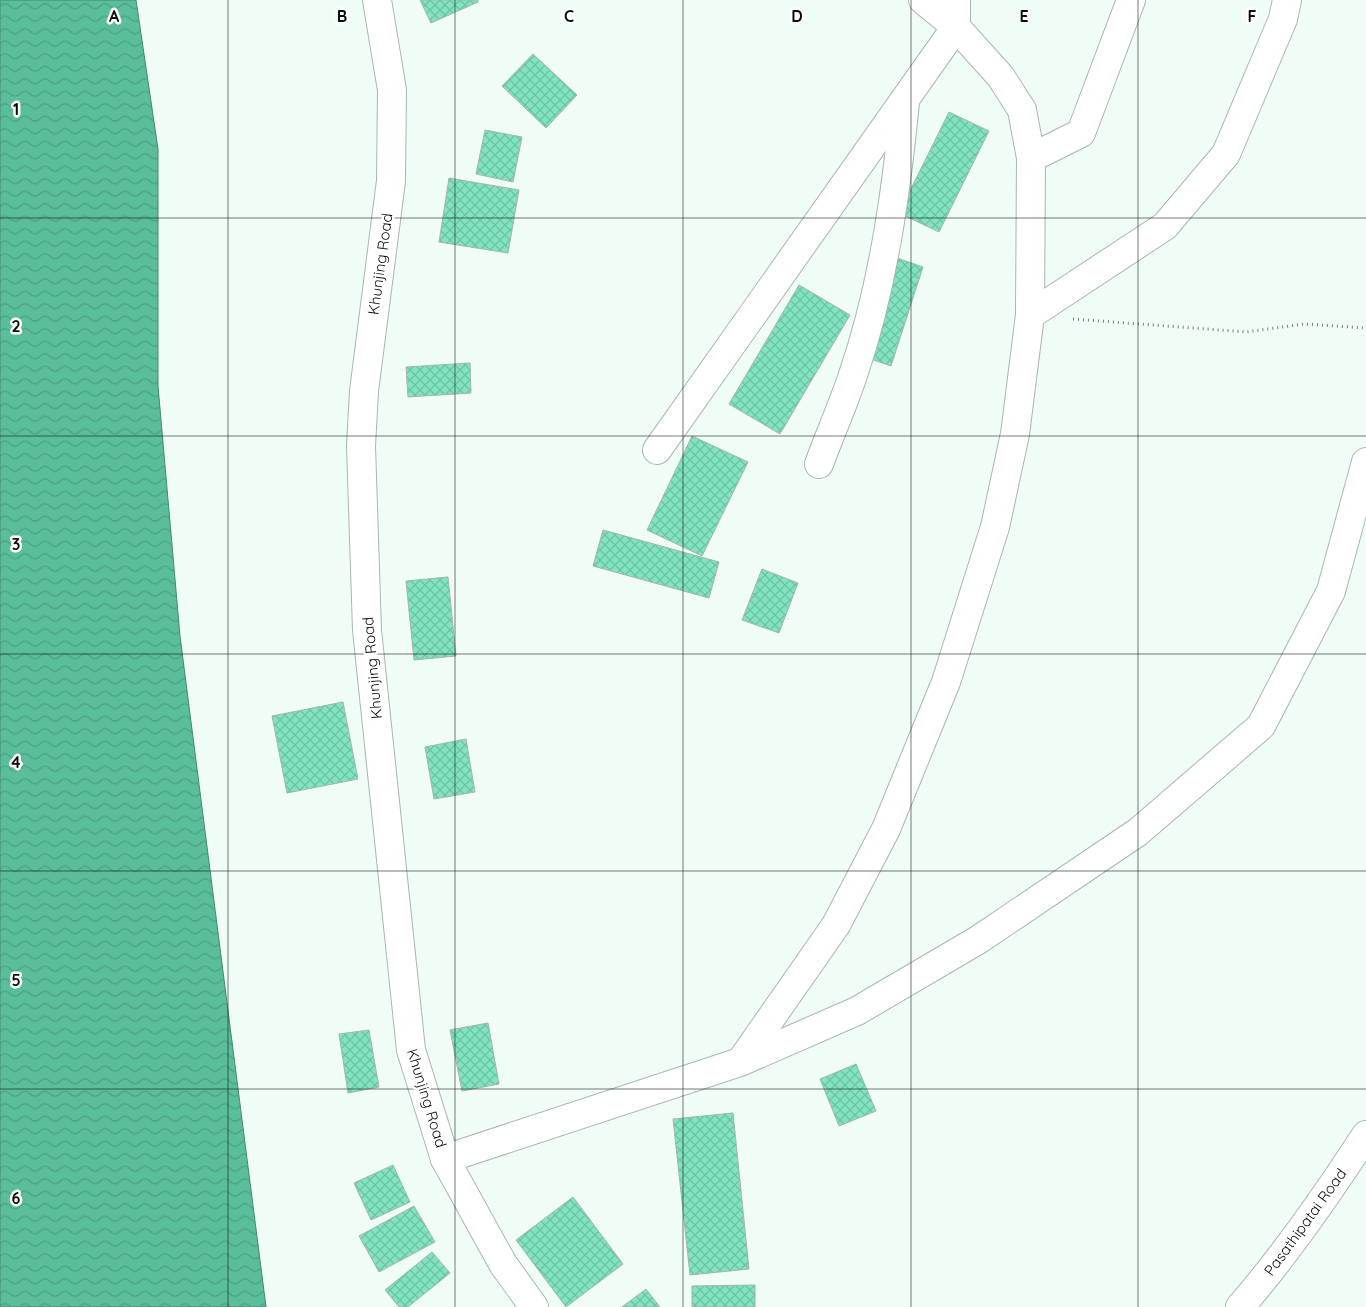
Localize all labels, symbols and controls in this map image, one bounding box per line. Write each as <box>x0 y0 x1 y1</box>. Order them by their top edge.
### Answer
text: A <box>109 6 120 26</box>
text: B <box>337 6 347 26</box>
text: C <box>564 6 574 26</box>
text: D <box>791 6 803 26</box>
text: E <box>1019 6 1029 26</box>
text: F <box>1248 6 1257 26</box>
text: 1 <box>13 99 19 119</box>
street label: Khunjing Road <box>363 212 397 316</box>
text: 2 <box>11 316 21 336</box>
text: 3 <box>12 534 20 554</box>
street label: Khunjing Road <box>358 616 386 720</box>
text: 4 <box>11 752 21 772</box>
text: 5 <box>11 970 21 990</box>
street label: Khunjing Road <box>403 1046 451 1150</box>
street label: Pasathipatai Road <box>1260 1165 1350 1279</box>
text: 6 <box>12 1188 21 1208</box>

